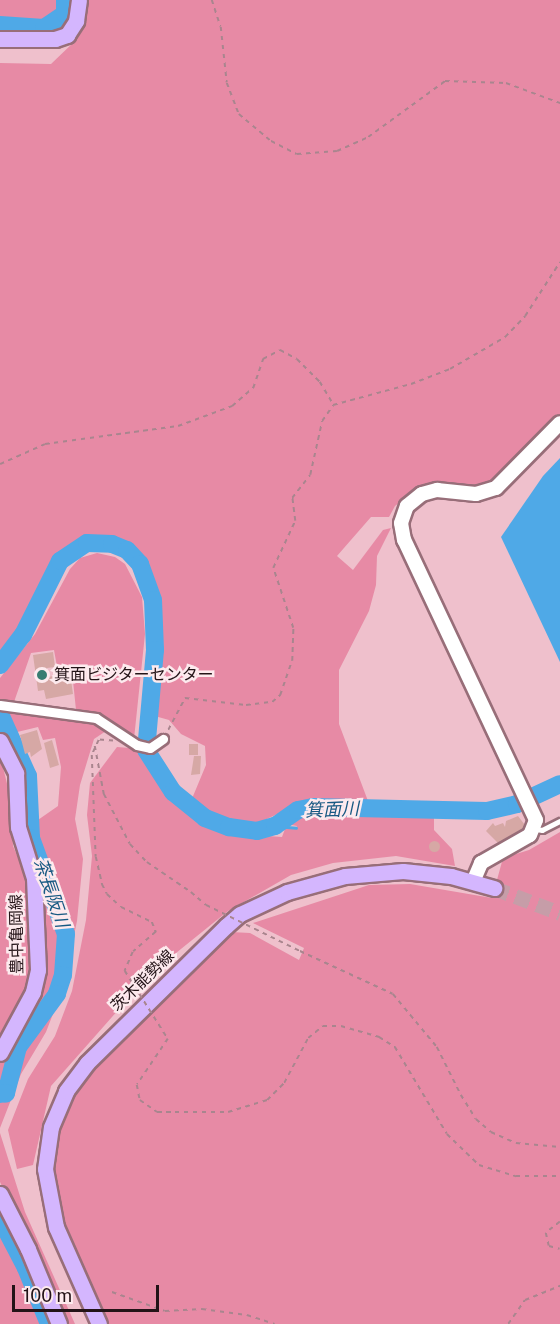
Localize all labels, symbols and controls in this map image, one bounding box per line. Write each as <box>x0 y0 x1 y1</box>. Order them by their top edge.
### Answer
place label: 箕面ビジターセンター <box>54 665 214 685</box>
marker: 箕面ビジターセンター <box>35 668 49 682</box>
water label: 箕面川 <box>305 798 359 822</box>
water label: 茶長阪川 <box>29 855 73 931</box>
street label: 豊中亀岡線 <box>7 894 27 974</box>
street label: 茨木能勢線 <box>108 946 178 1016</box>
scale bar <box>15 1273 162 1311</box>
text: 100 m <box>23 1285 72 1306</box>

